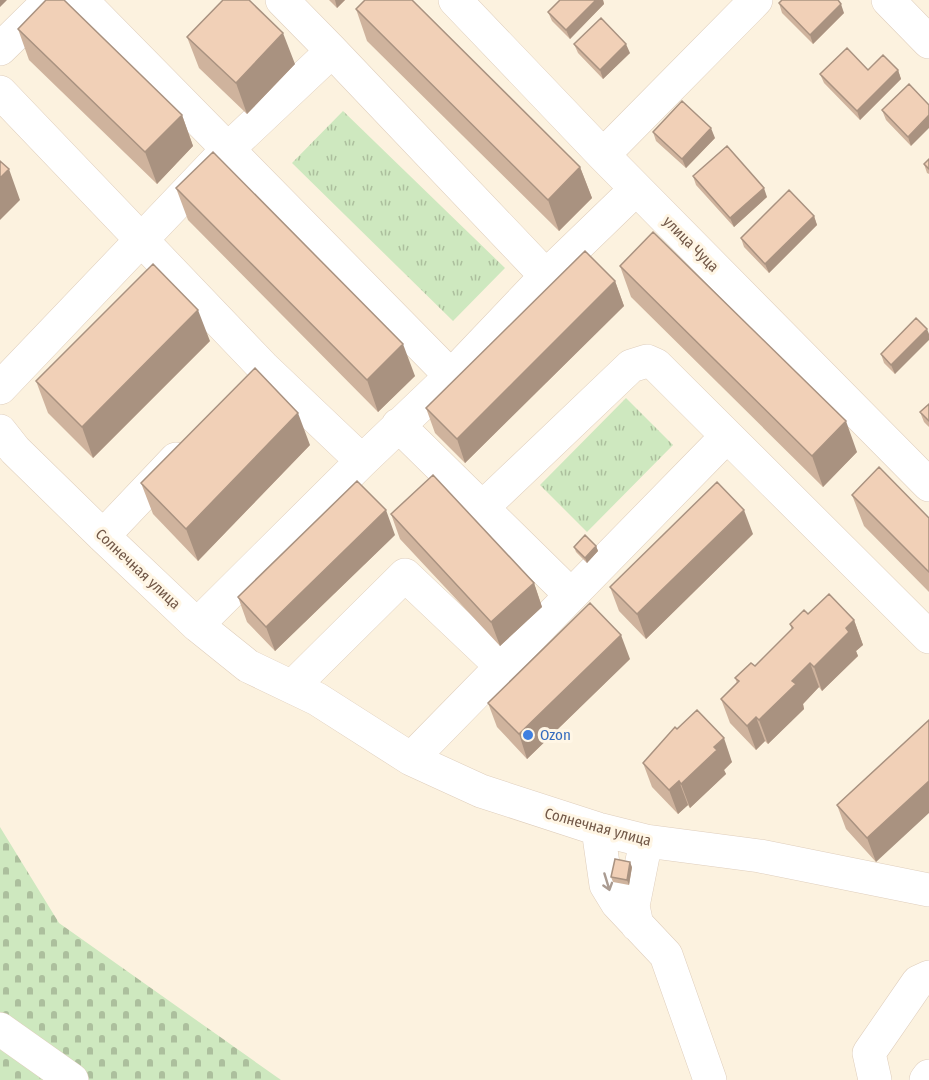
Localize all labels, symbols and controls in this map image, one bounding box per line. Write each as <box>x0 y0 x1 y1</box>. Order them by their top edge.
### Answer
street label: улица Чуца <box>659 212 723 276</box>
street label: Солнечная улица <box>92 525 184 613</box>
place label: Ozon <box>540 726 571 744</box>
marker: Ozon <box>521 728 535 742</box>
street label: Солнечная улица <box>543 804 653 850</box>
one-way arrow <box>602 872 613 891</box>

